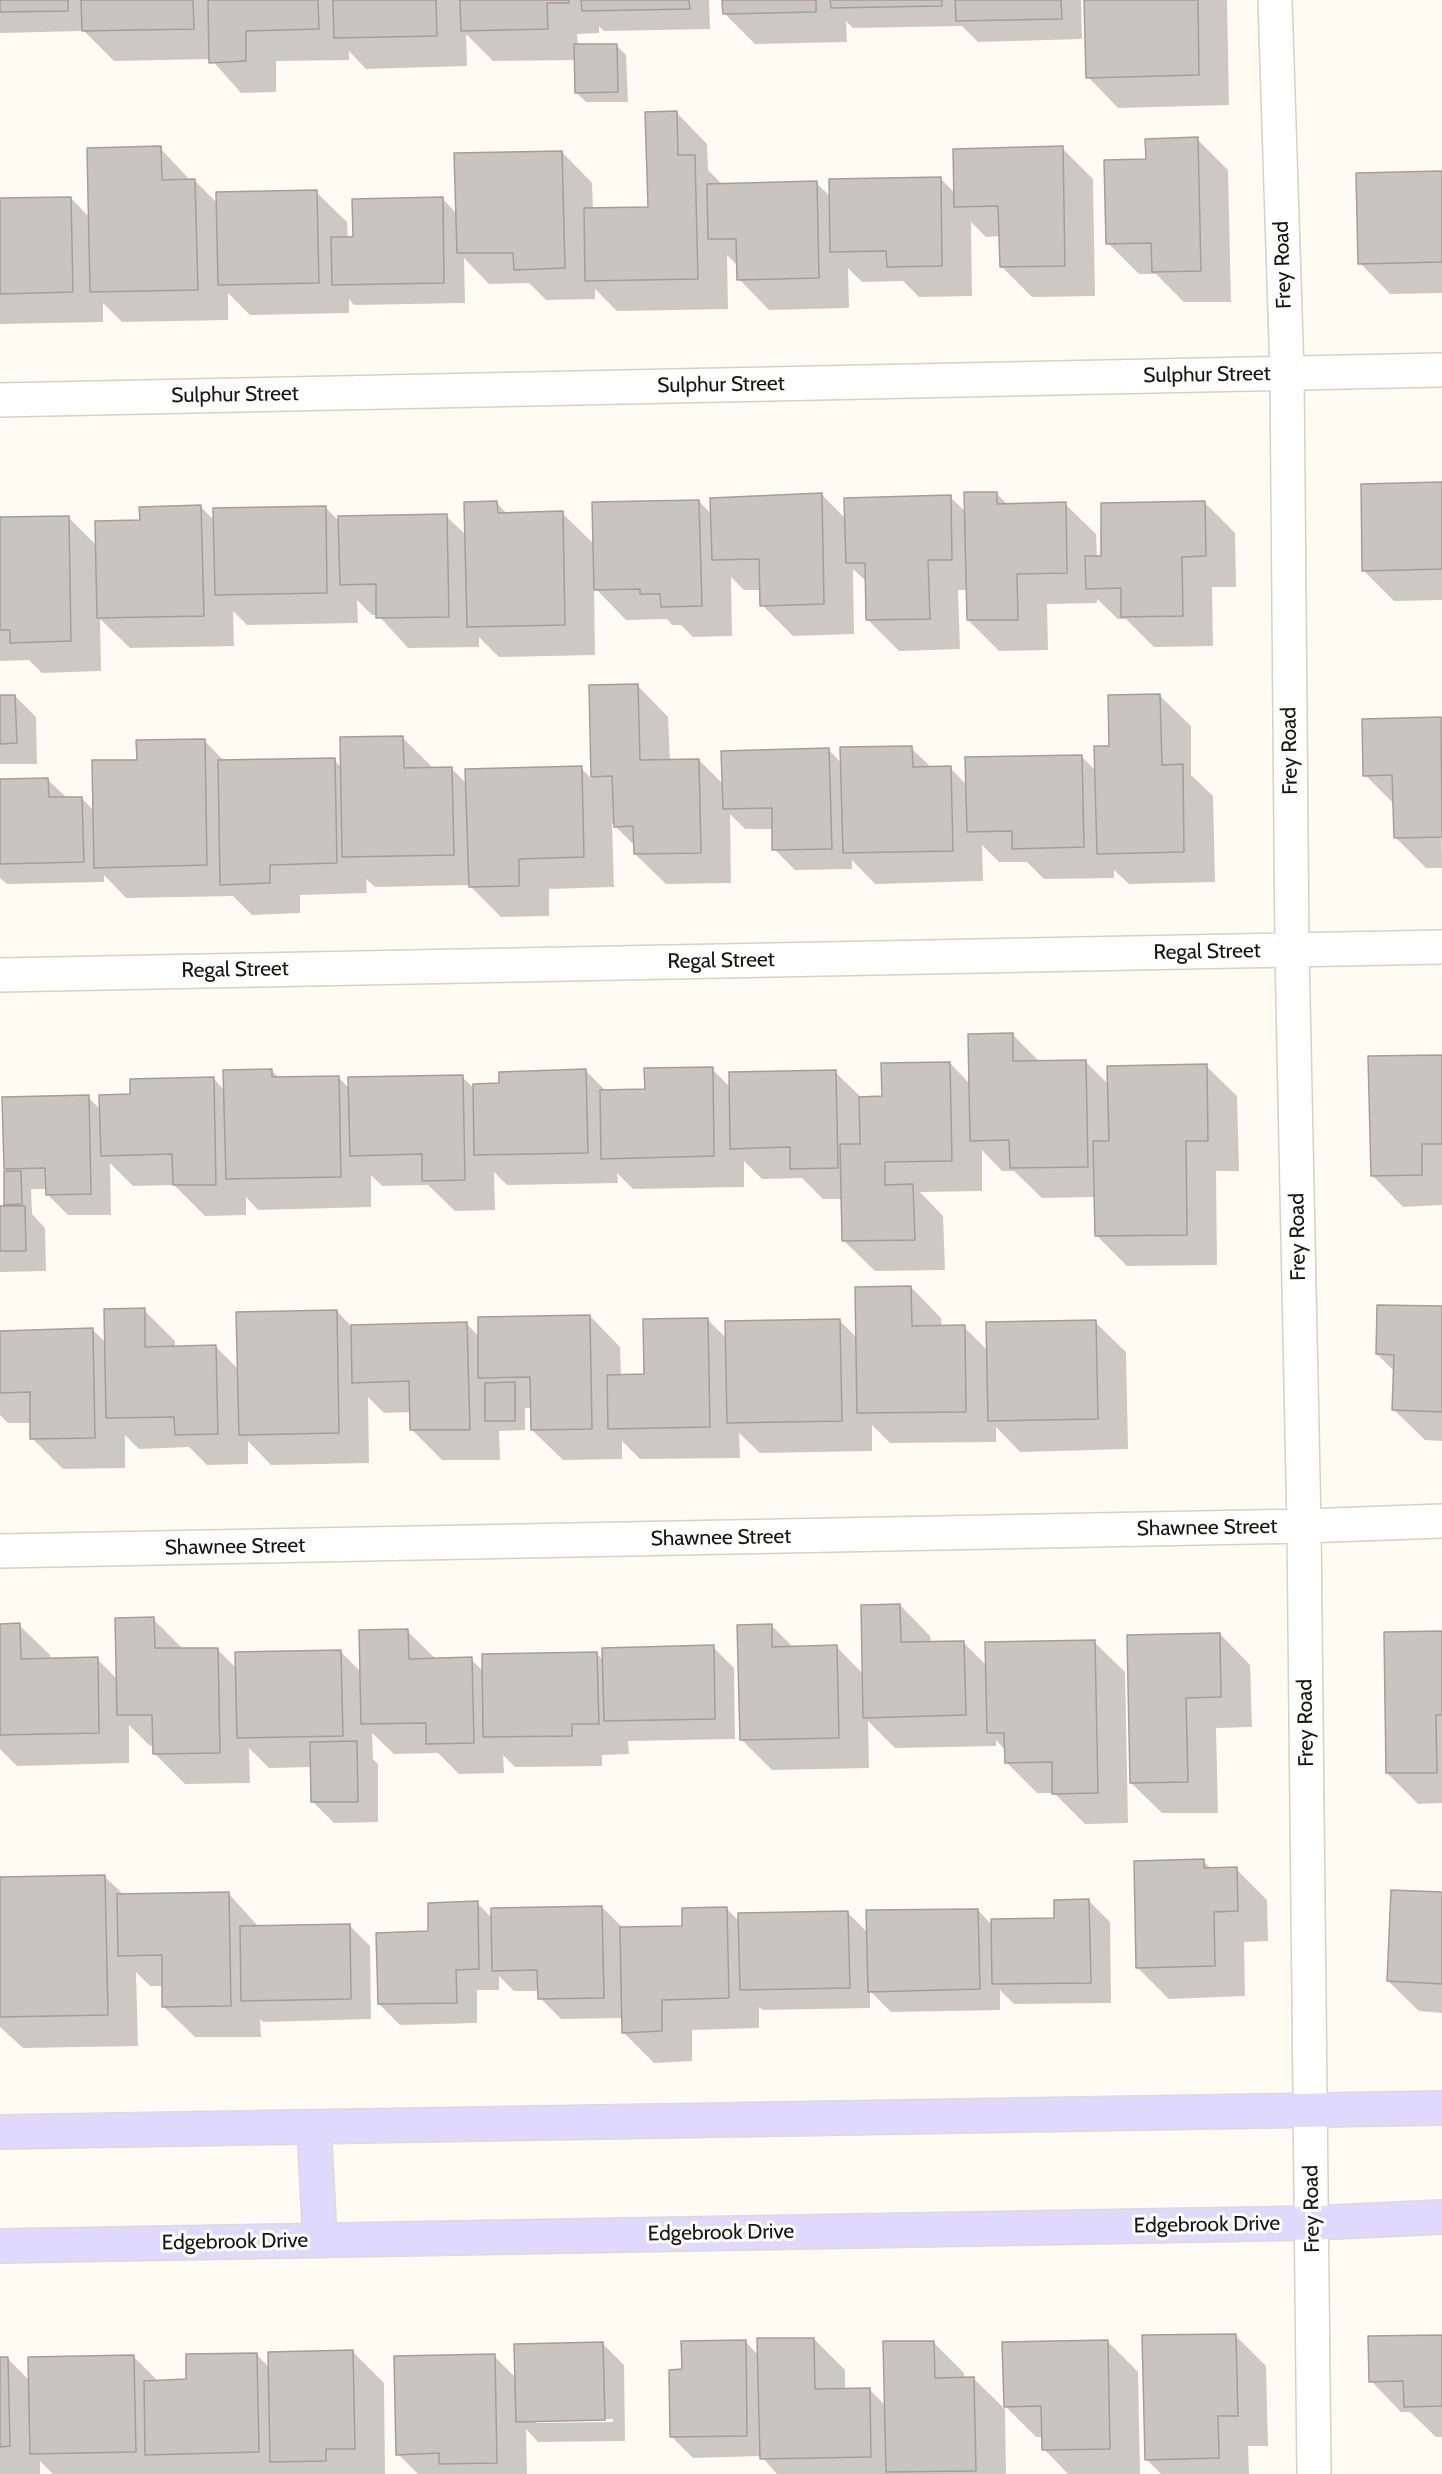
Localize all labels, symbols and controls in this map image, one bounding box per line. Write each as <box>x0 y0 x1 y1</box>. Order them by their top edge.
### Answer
street label: Frey Road <box>1269 221 1297 309</box>
street label: Sulphur Street <box>1143 361 1271 389</box>
street label: Sulphur Street <box>657 371 785 399</box>
street label: Sulphur Street <box>171 381 299 409</box>
street label: Frey Road <box>1277 707 1303 795</box>
street label: Regal Street <box>1153 938 1261 966</box>
street label: Regal Street <box>667 947 775 975</box>
street label: Regal Street <box>181 956 289 984</box>
street label: Frey Road <box>1285 1193 1311 1281</box>
street label: Shawnee Street <box>1137 1514 1277 1542</box>
street label: Shawnee Street <box>651 1524 791 1552</box>
street label: Shawnee Street <box>165 1533 305 1561</box>
street label: Frey Road <box>1293 1679 1319 1767</box>
street label: Frey Road <box>1299 2165 1325 2253</box>
street label: Edgebrook Drive <box>1134 2211 1280 2239</box>
street label: Edgebrook Drive <box>648 2219 794 2247</box>
street label: Edgebrook Drive <box>162 2228 308 2256</box>

